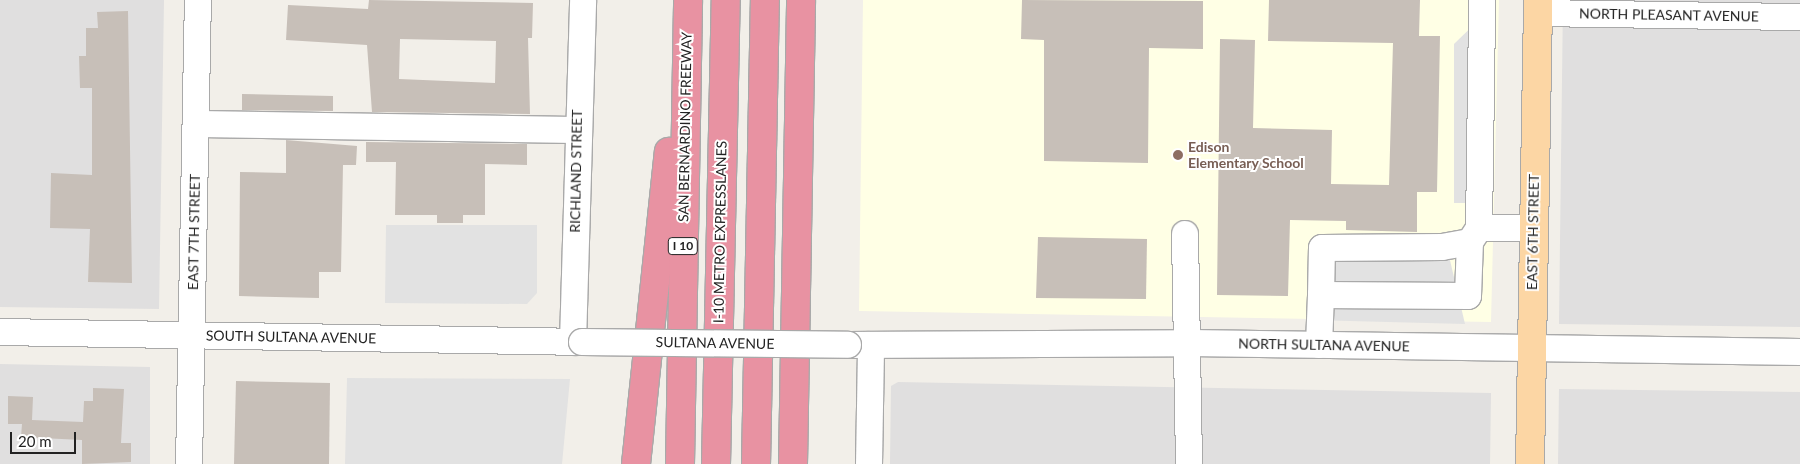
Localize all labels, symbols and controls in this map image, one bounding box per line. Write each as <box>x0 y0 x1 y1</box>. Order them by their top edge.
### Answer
street label: NORTH PLEASANT AVENUE <box>1578 5 1760 25</box>
street label: SAN BERNARDINO FREEWAY <box>675 32 695 222</box>
street label: RICHLAND STREET <box>567 109 585 233</box>
place label: Edison Elementary School <box>1188 139 1304 172</box>
street label: I-10 METRO EXPRESSLANES <box>710 141 730 323</box>
marker: Edison Elementary School <box>1172 149 1184 161</box>
street label: EAST 7TH STREET <box>185 173 203 291</box>
street label: EAST 6TH STREET <box>1524 173 1542 291</box>
road number: I 10 <box>667 237 699 256</box>
street label: SOUTH SULTANA AVENUE <box>205 327 377 347</box>
street label: SULTANA AVENUE <box>655 334 775 352</box>
street label: NORTH SULTANA AVENUE <box>1238 335 1410 355</box>
scale bar <box>12 422 79 454</box>
text: 20 m <box>18 432 52 450</box>

